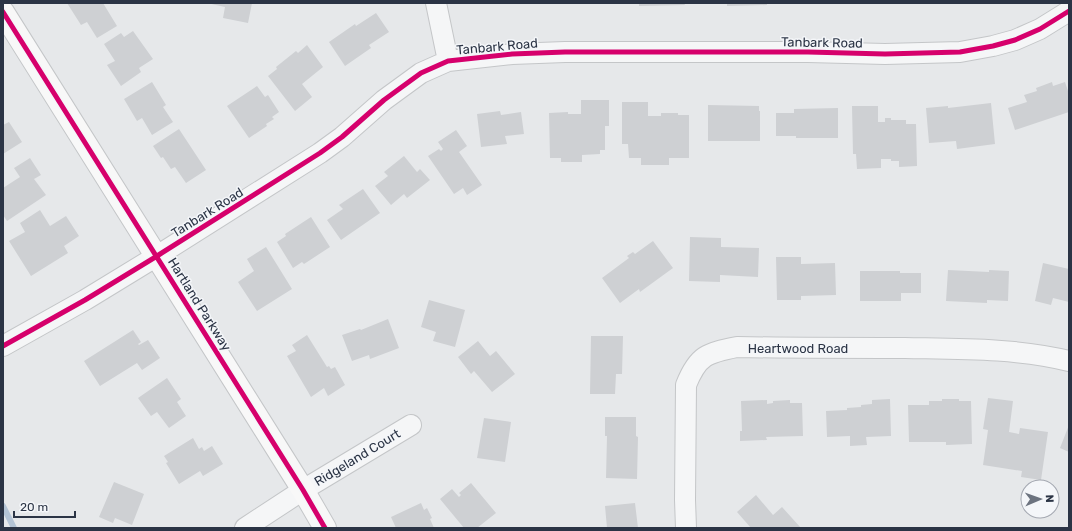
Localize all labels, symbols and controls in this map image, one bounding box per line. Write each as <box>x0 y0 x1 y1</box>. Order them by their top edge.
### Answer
street label: Tanbark Road <box>781 34 863 51</box>
street label: Tanbark Road <box>456 35 538 58</box>
street label: Tanbark Road <box>169 184 246 240</box>
street label: Hartland Parkway <box>165 255 234 354</box>
street label: Heartwood Road <box>748 341 848 356</box>
street label: Ridgeland Court <box>312 426 403 490</box>
north arrow <box>1020 479 1060 519</box>
scale bar <box>14 493 75 519</box>
text: N <box>1043 494 1056 503</box>
text: 20 m <box>20 500 48 514</box>

